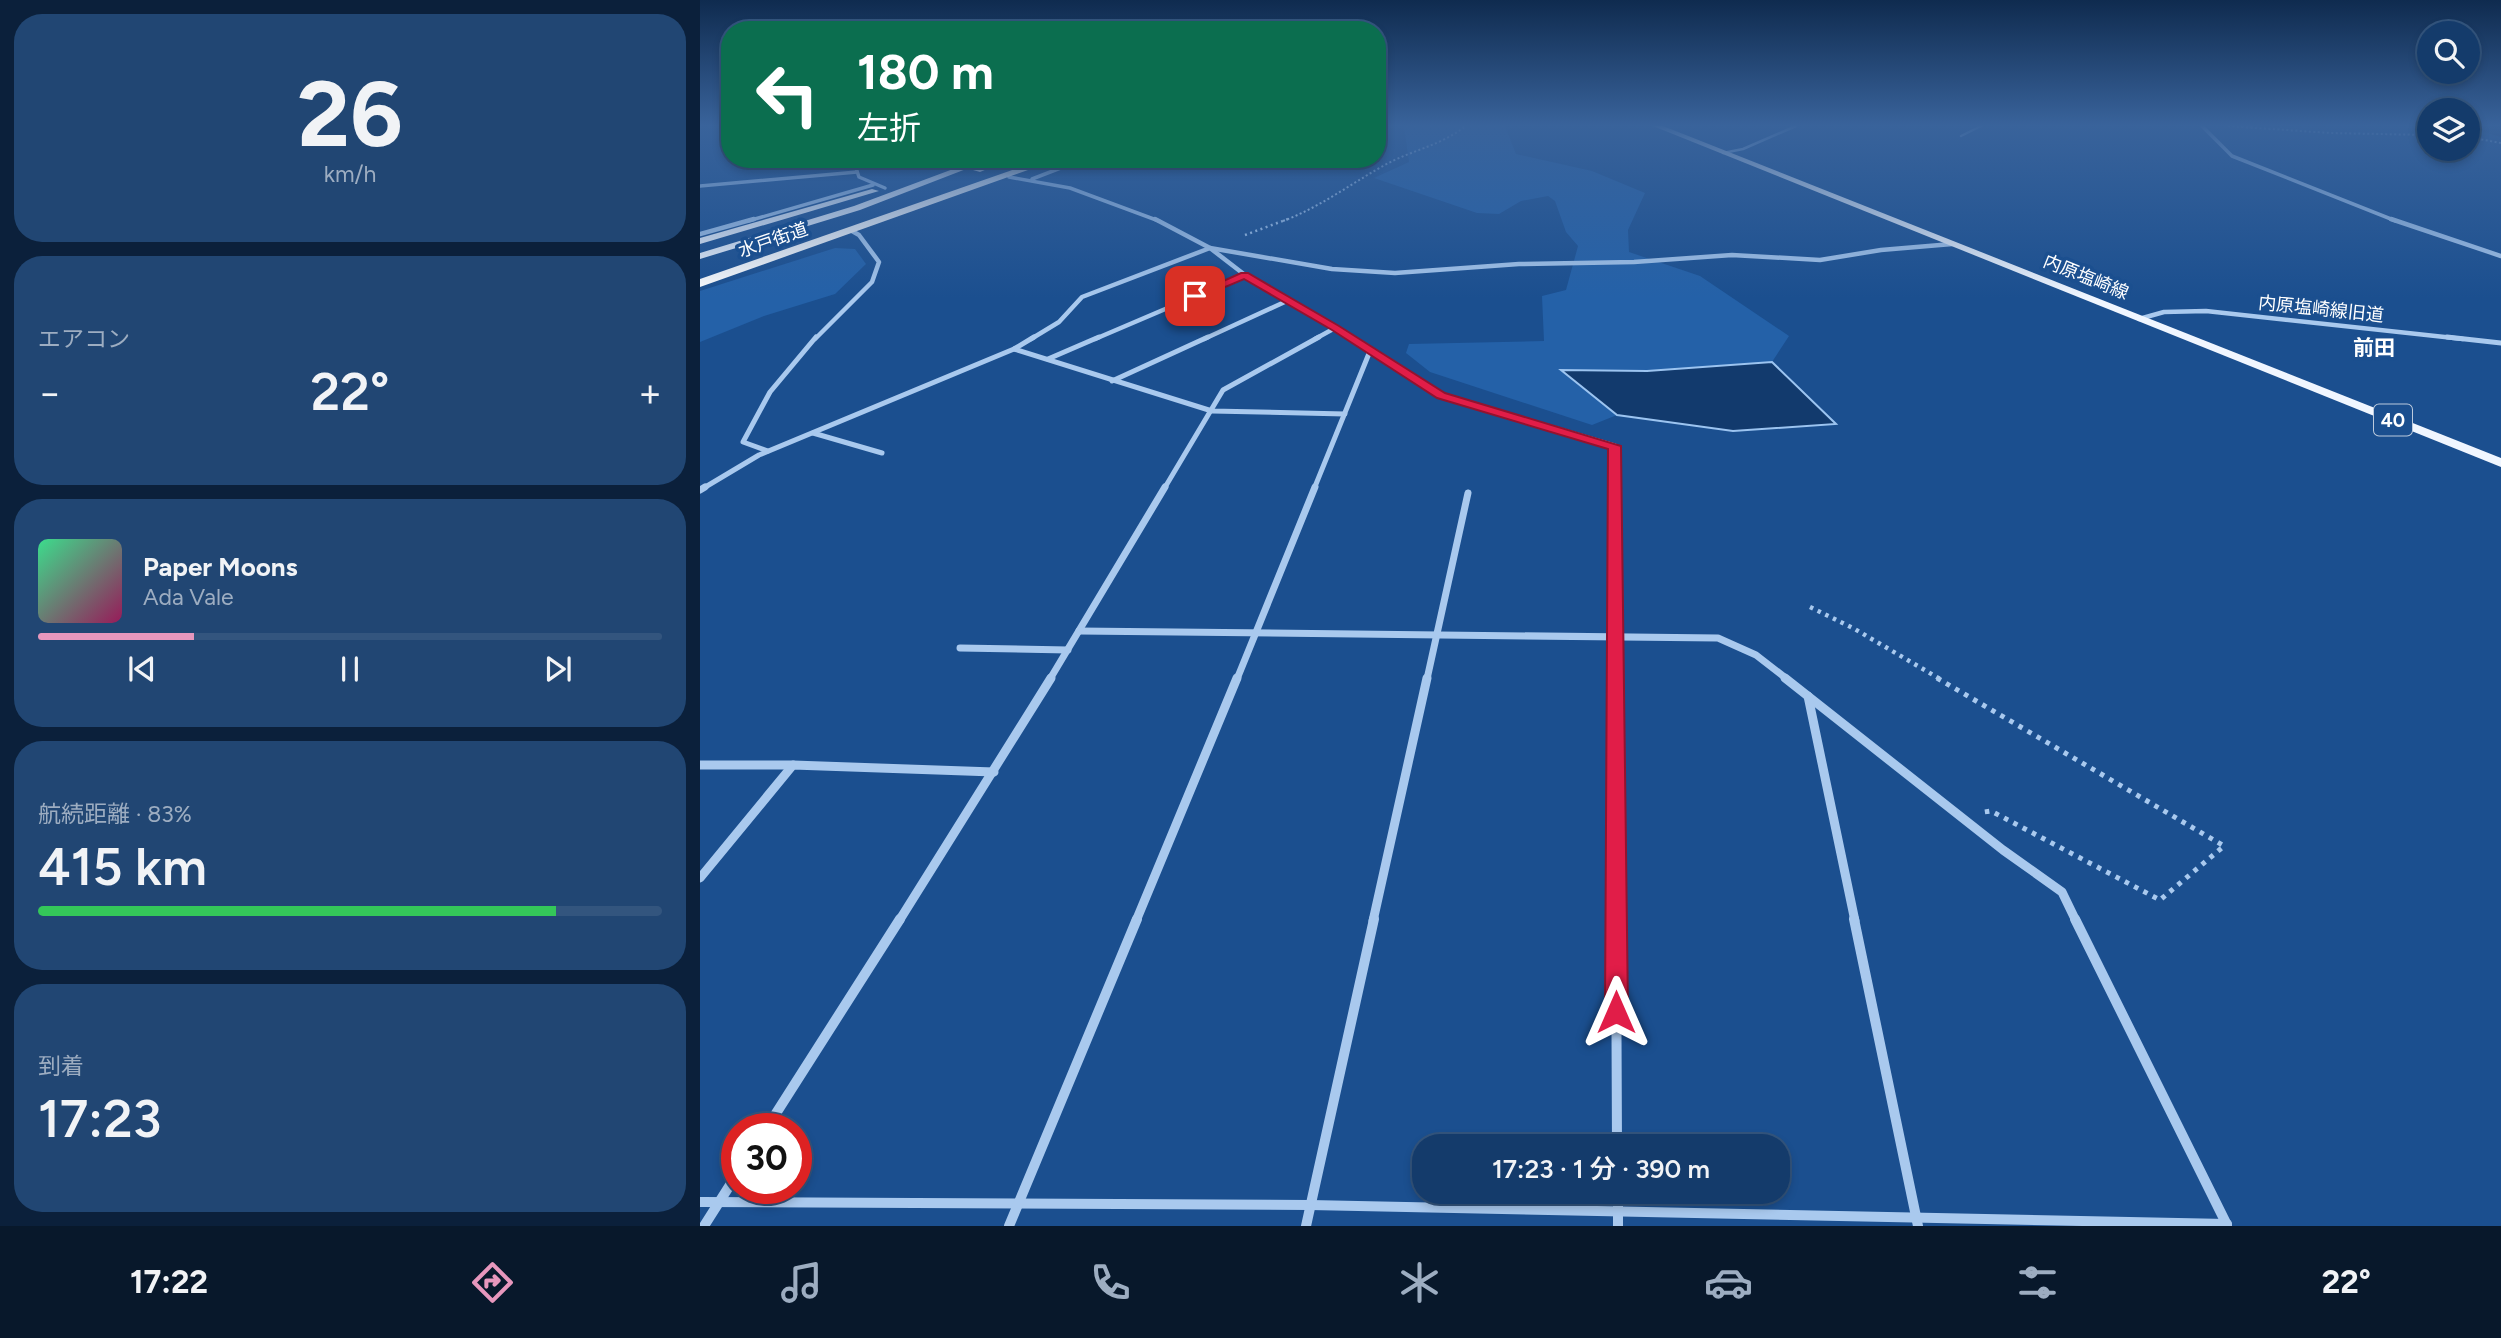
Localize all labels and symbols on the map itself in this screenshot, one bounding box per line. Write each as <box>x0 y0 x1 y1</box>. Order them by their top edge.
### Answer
street label: 水戸街道 <box>735 218 811 262</box>
street label: 内原塩崎線 <box>2040 250 2132 304</box>
pin <box>1165 266 1225 326</box>
street label: 内原塩崎線旧道 <box>2257 291 2385 327</box>
district label: 前田 <box>2353 335 2395 360</box>
road number: 40 <box>2374 404 2412 436</box>
position arrow <box>1579 975 1653 1049</box>
speed limit sign: 30 <box>721 1113 812 1204</box>

